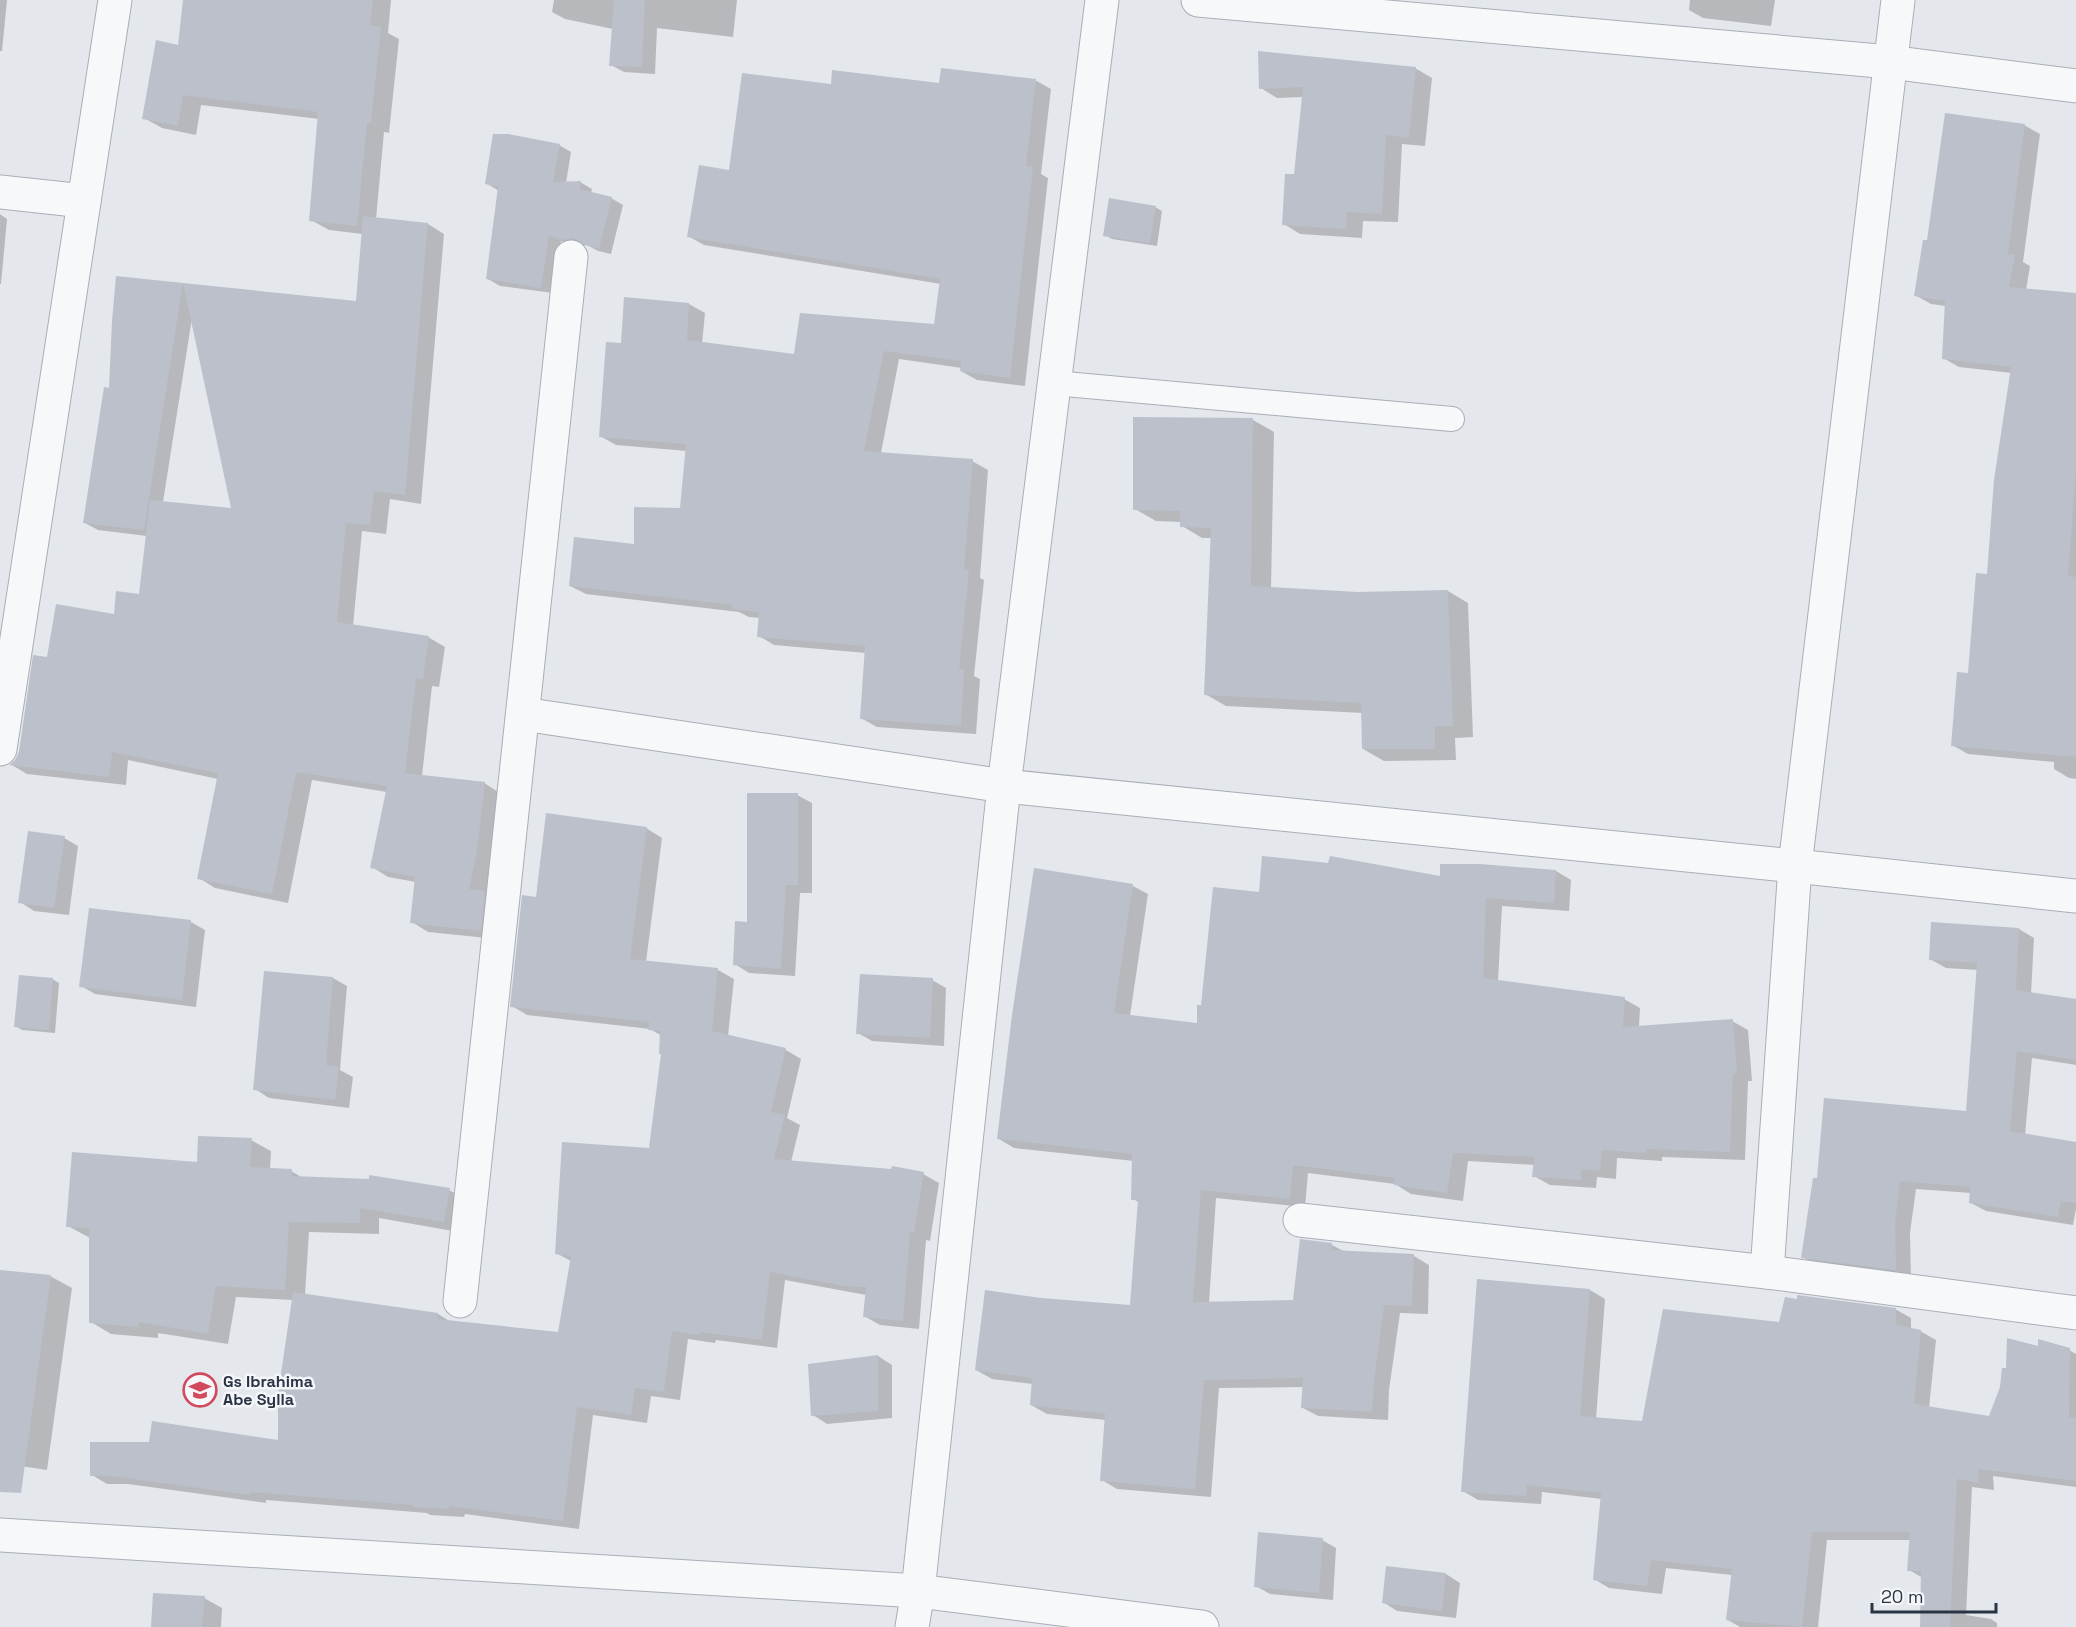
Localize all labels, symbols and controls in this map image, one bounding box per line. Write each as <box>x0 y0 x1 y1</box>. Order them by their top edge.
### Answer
place label: Gs Ibrahima Abe Sylla <box>223 1371 313 1410</box>
school or university icon: Gs Ibrahima Abe Sylla <box>182 1372 218 1408</box>
scale bar <box>1872 1576 1996 1614</box>
text: 20 m <box>1881 1585 1924 1608</box>

